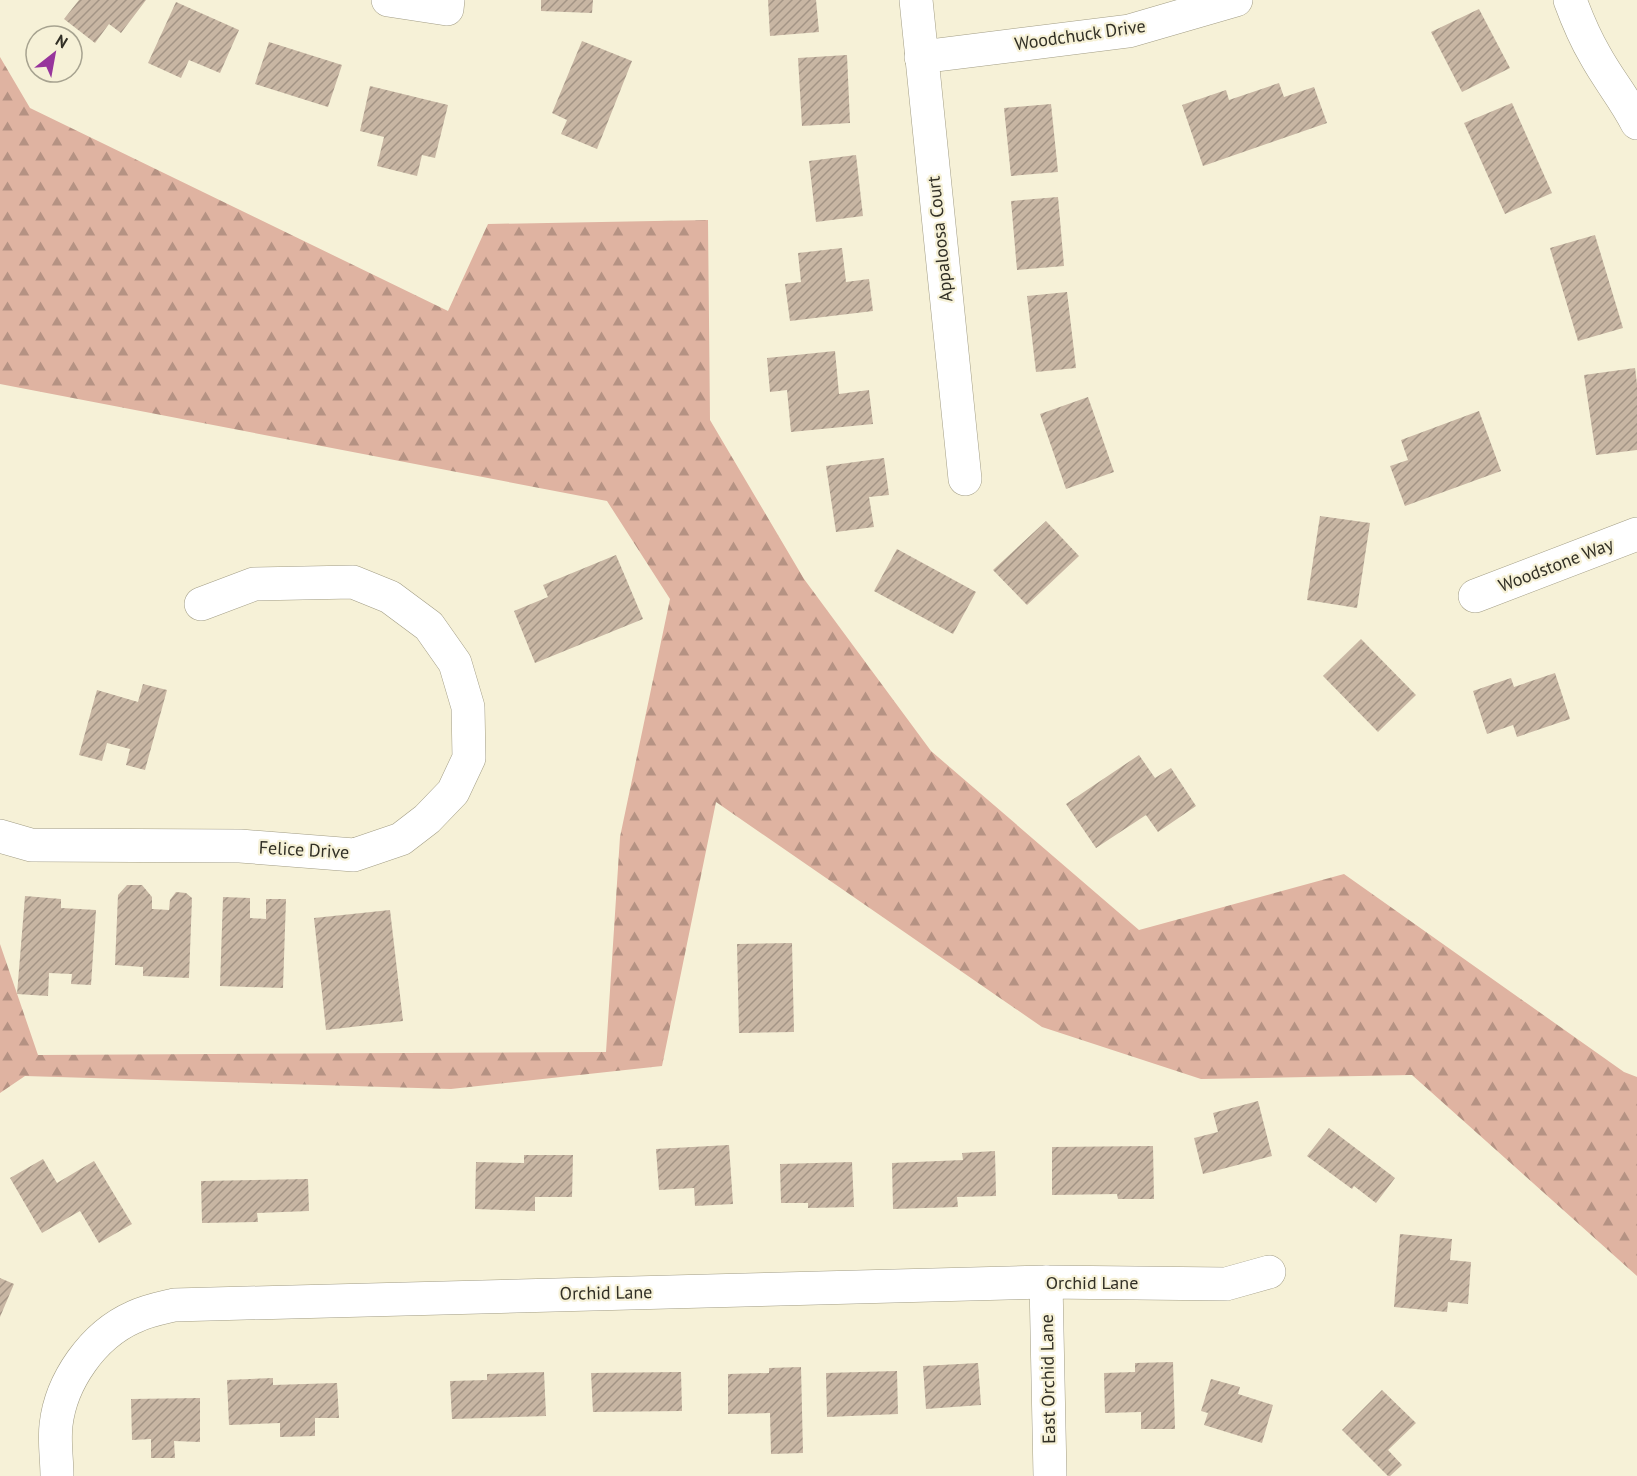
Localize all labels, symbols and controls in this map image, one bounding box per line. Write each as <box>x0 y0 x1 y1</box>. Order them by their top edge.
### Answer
street label: Woodchuck Drive <box>1013 14 1147 55</box>
north arrow <box>24 24 84 84</box>
text: N <box>52 30 71 52</box>
street label: Appaloosa Court <box>921 175 958 303</box>
street label: Woodstone Way <box>1495 532 1617 597</box>
street label: Felice Drive <box>258 836 350 863</box>
street label: Orchid Lane <box>1046 1271 1138 1294</box>
street label: Orchid Lane <box>560 1280 652 1305</box>
street label: East Orchid Lane <box>1035 1314 1060 1444</box>

